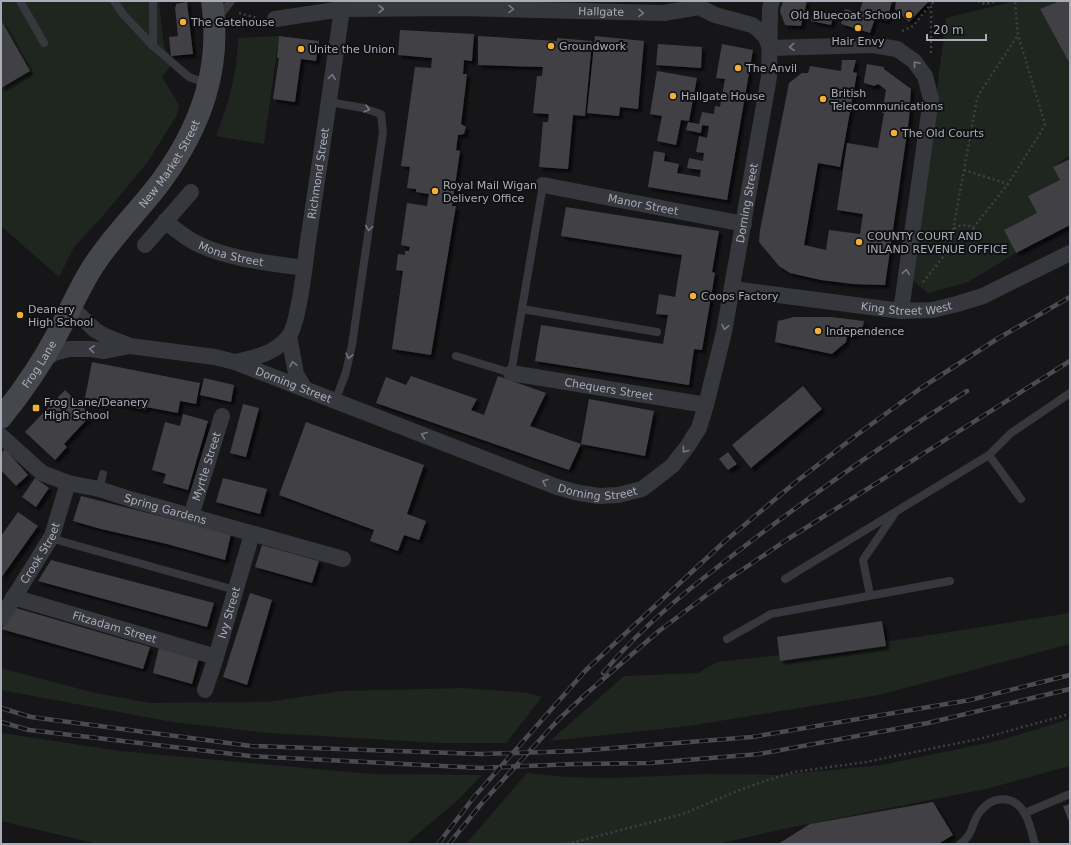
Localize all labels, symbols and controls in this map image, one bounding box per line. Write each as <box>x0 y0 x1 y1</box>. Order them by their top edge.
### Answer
street label: Hallgate <box>578 4 625 19</box>
one-way arrow <box>378 5 384 13</box>
one-way arrow <box>508 5 514 14</box>
one-way arrow <box>638 9 644 17</box>
place label: Old Bluecoat School <box>791 9 901 22</box>
marker: Old Bluecoat School <box>904 10 914 20</box>
place label: The Gatehouse <box>190 16 275 29</box>
scale bar <box>927 16 986 42</box>
marker: The Gatehouse <box>178 17 188 27</box>
marker: Hair Envy <box>853 23 863 33</box>
text: 20 m <box>933 23 964 37</box>
place label: Hair Envy <box>831 35 885 48</box>
place label: Groundwork <box>559 40 627 53</box>
marker: Groundwork <box>546 41 556 51</box>
place label: Unite the Union <box>309 43 395 56</box>
one-way arrow <box>789 43 795 51</box>
marker: Unite the Union <box>296 44 306 54</box>
place label: The Anvil <box>745 62 797 75</box>
one-way arrow <box>913 62 920 69</box>
marker: The Anvil <box>733 63 743 73</box>
one-way arrow <box>327 74 336 80</box>
place label: British Telecommunications <box>830 87 944 113</box>
place label: Hallgate House <box>681 90 765 103</box>
marker: Hallgate House <box>668 91 678 101</box>
marker: British Telecommunications <box>818 94 828 104</box>
one-way arrow <box>363 104 370 113</box>
street label: New Market Street <box>136 117 203 210</box>
street label: Richmond Street <box>305 126 332 220</box>
place label: The Old Courts <box>901 127 984 140</box>
marker: The Old Courts <box>889 128 899 138</box>
street label: Dorning Street <box>733 162 760 244</box>
place label: Royal Mail Wigan Delivery Office <box>443 179 537 205</box>
marker: Royal Mail Wigan Delivery Office <box>430 186 440 196</box>
street label: Manor Street <box>607 191 680 218</box>
one-way arrow <box>365 225 374 231</box>
place label: COUNTY COURT AND INLAND REVENUE OFFICE <box>867 230 1008 256</box>
marker: COUNTY COURT AND INLAND REVENUE OFFICE <box>854 237 864 247</box>
street label: Mona Street <box>196 239 265 269</box>
one-way arrow <box>901 269 910 275</box>
place label: Coops Factory <box>701 290 779 303</box>
marker: Coops Factory <box>688 291 698 301</box>
street label: King Street West <box>860 299 954 318</box>
place label: Deanery High School <box>28 303 93 329</box>
marker: Deanery High School <box>15 310 25 320</box>
one-way arrow <box>721 324 730 330</box>
place label: Independence <box>826 325 904 338</box>
marker: Independence <box>813 326 823 336</box>
street label: Frog Lane <box>19 338 59 390</box>
one-way arrow <box>89 345 95 354</box>
one-way arrow <box>346 353 354 359</box>
one-way arrow <box>290 361 298 367</box>
street label: Dorning Street <box>254 364 334 406</box>
street label: Chequers Street <box>564 375 655 403</box>
place label: Frog Lane/Deanery High School <box>44 396 149 422</box>
marker: Frog Lane/Deanery High School <box>31 403 41 413</box>
street label: Myrtle Street <box>190 430 223 503</box>
one-way arrow <box>420 432 427 440</box>
one-way arrow <box>683 445 690 452</box>
one-way arrow <box>542 478 549 486</box>
street label: Dorning Street <box>556 481 639 503</box>
street label: Spring Gardens <box>122 491 208 527</box>
street label: Crook Street <box>17 520 62 586</box>
street label: Ivy Street <box>215 585 243 640</box>
street label: Fitzadam Street <box>71 608 159 646</box>

